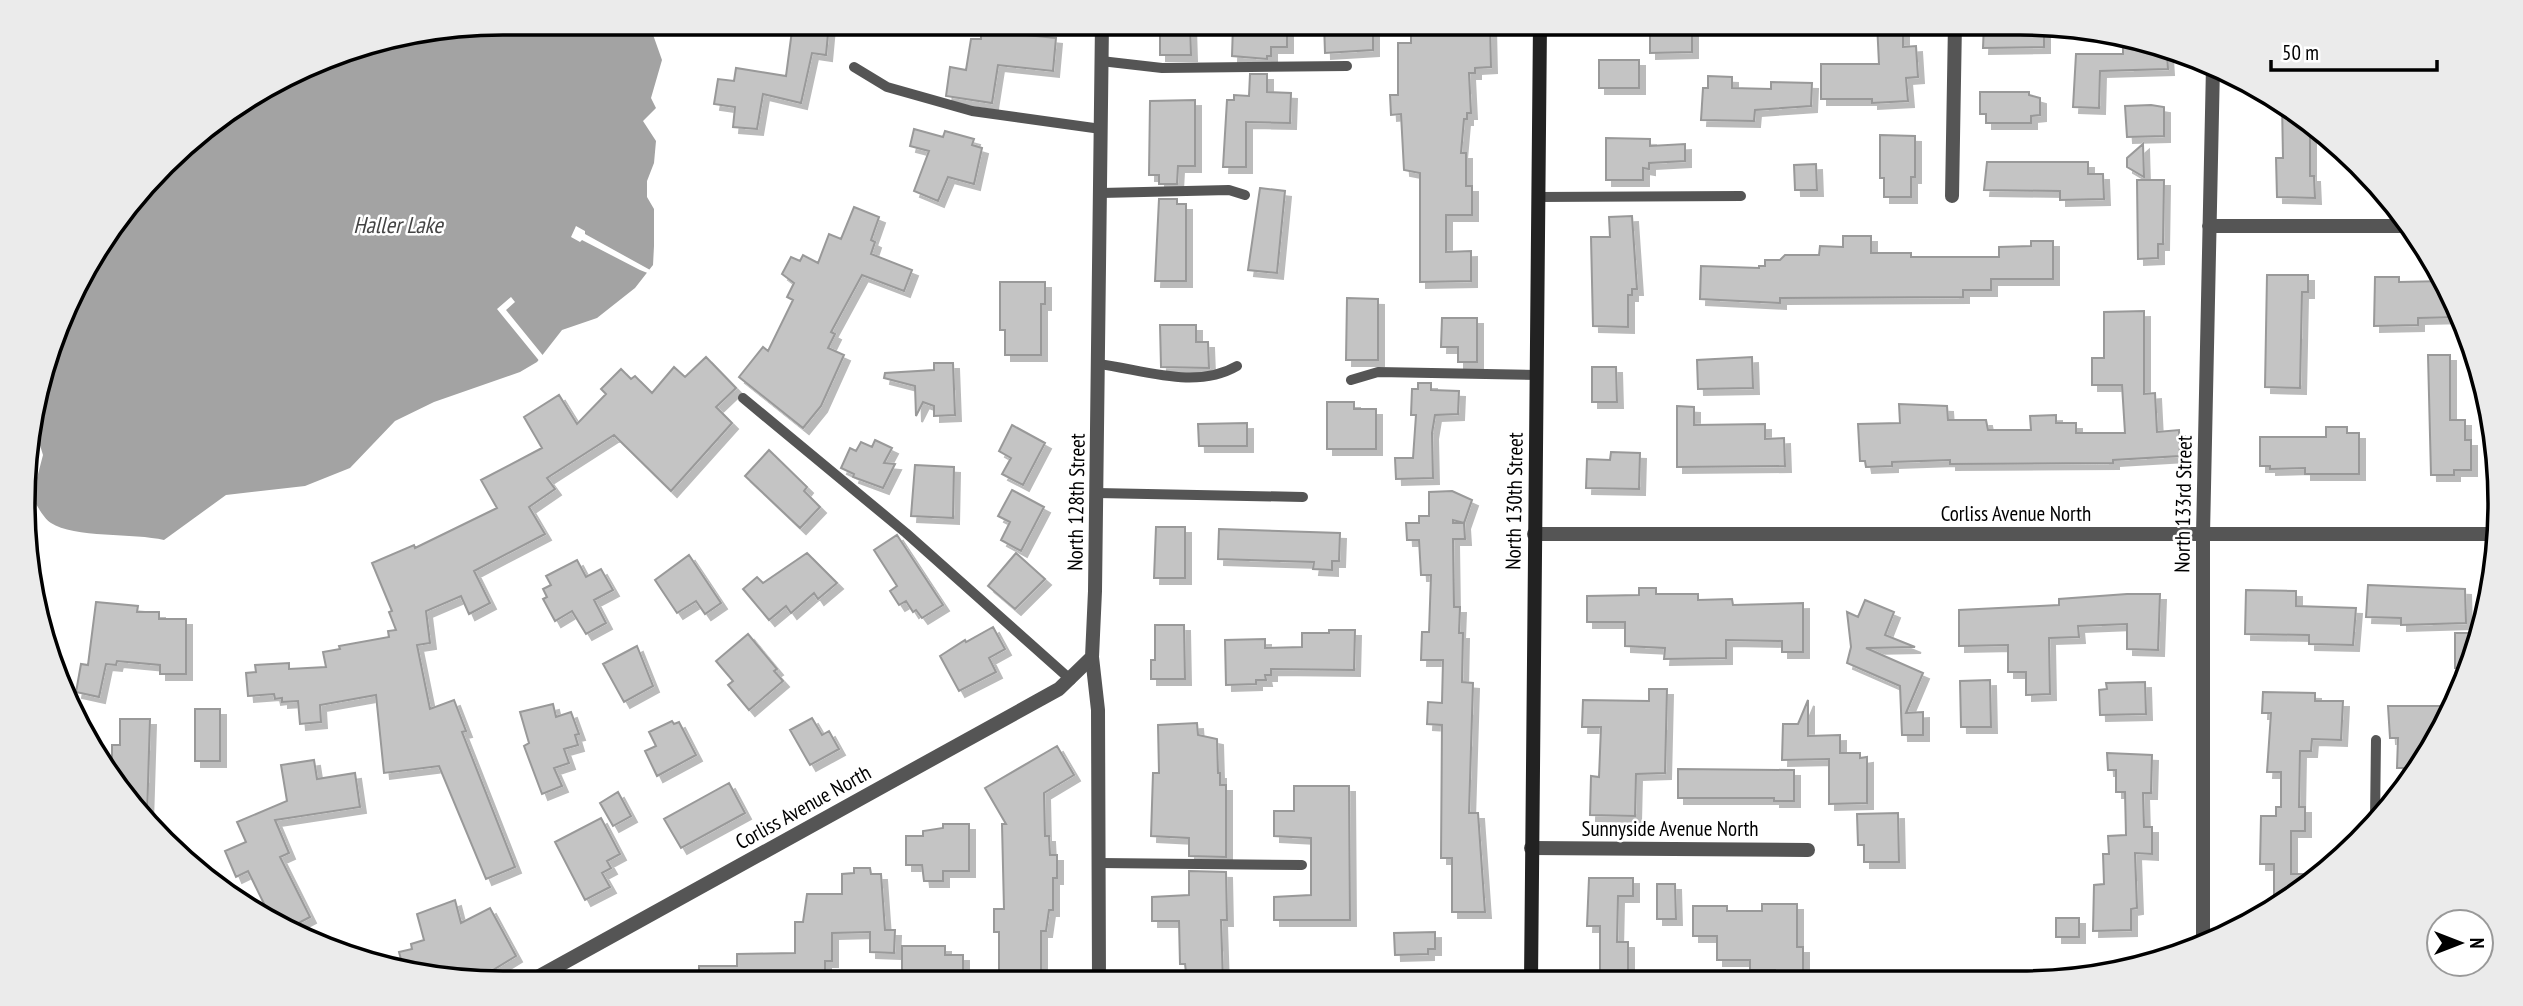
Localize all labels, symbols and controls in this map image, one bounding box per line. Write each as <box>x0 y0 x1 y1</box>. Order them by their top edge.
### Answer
scale bar <box>2271 28 2437 72</box>
text: 50 m <box>2282 39 2319 66</box>
water label: Haller Lake <box>353 210 444 239</box>
street label: North 130th Street <box>1499 432 1529 570</box>
street label: North 128th Street <box>1061 433 1091 571</box>
street label: North 133rd Street <box>2168 435 2198 573</box>
street label: Corliss Avenue North <box>1941 500 2091 527</box>
street label: Corliss Avenue North <box>731 759 875 855</box>
street label: Sunnyside Avenue North <box>1582 815 1758 842</box>
north arrow <box>2425 908 2495 978</box>
text: N <box>2465 938 2489 948</box>

